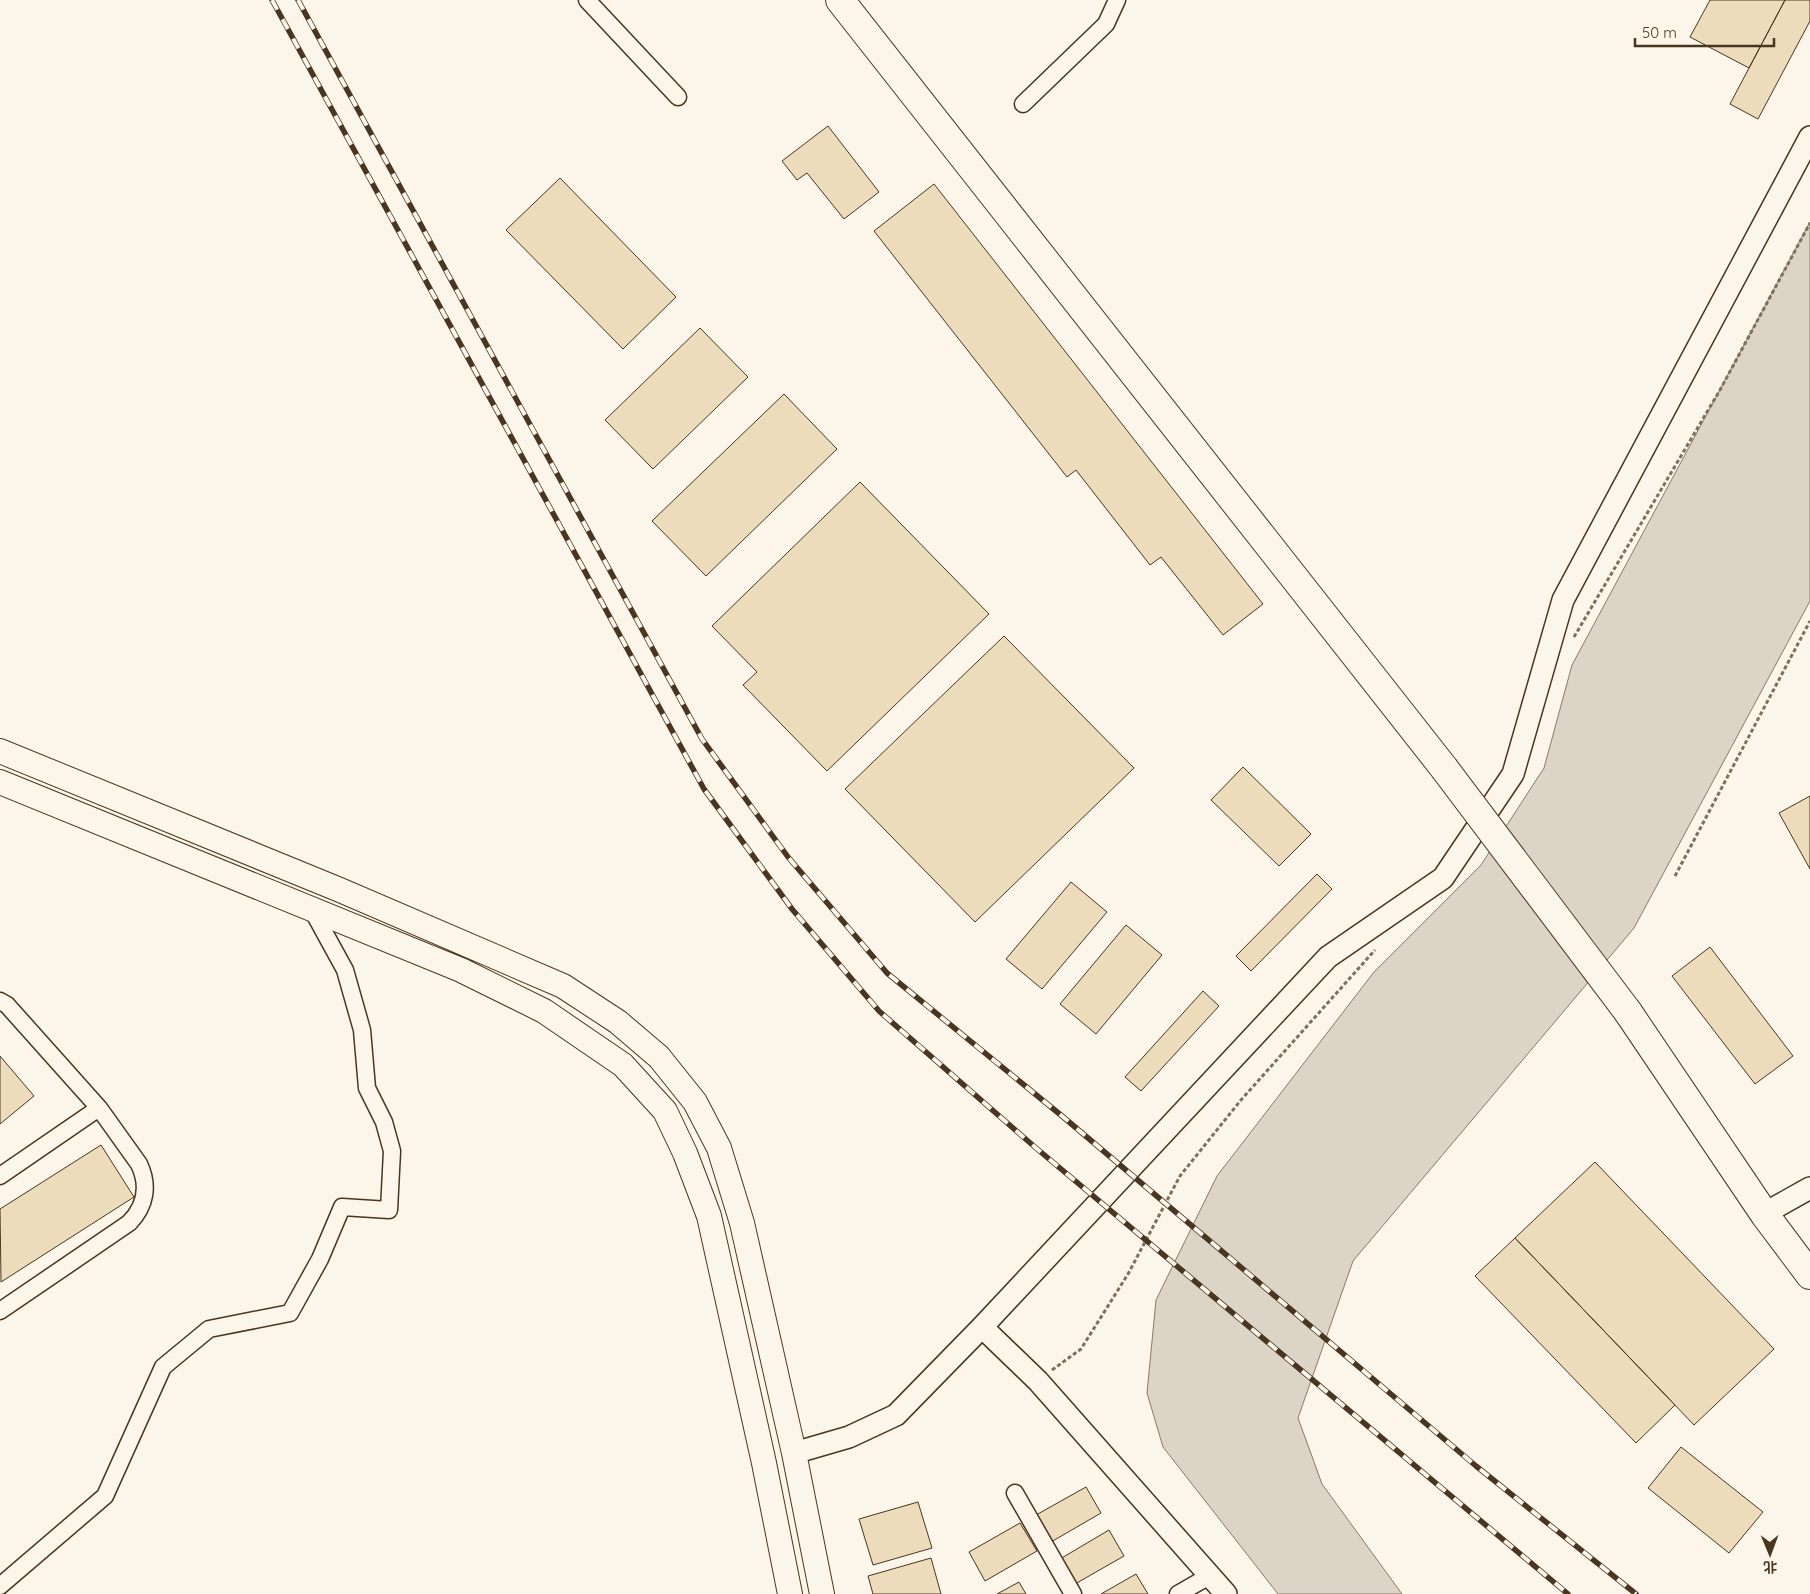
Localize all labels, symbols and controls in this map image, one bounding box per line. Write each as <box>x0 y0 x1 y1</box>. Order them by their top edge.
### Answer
scale bar <box>1635 15 1774 47</box>
text: 50 m <box>1642 23 1677 42</box>
north arrow <box>1745 1529 1795 1579</box>
text: 北 <box>1763 1558 1777 1576</box>

